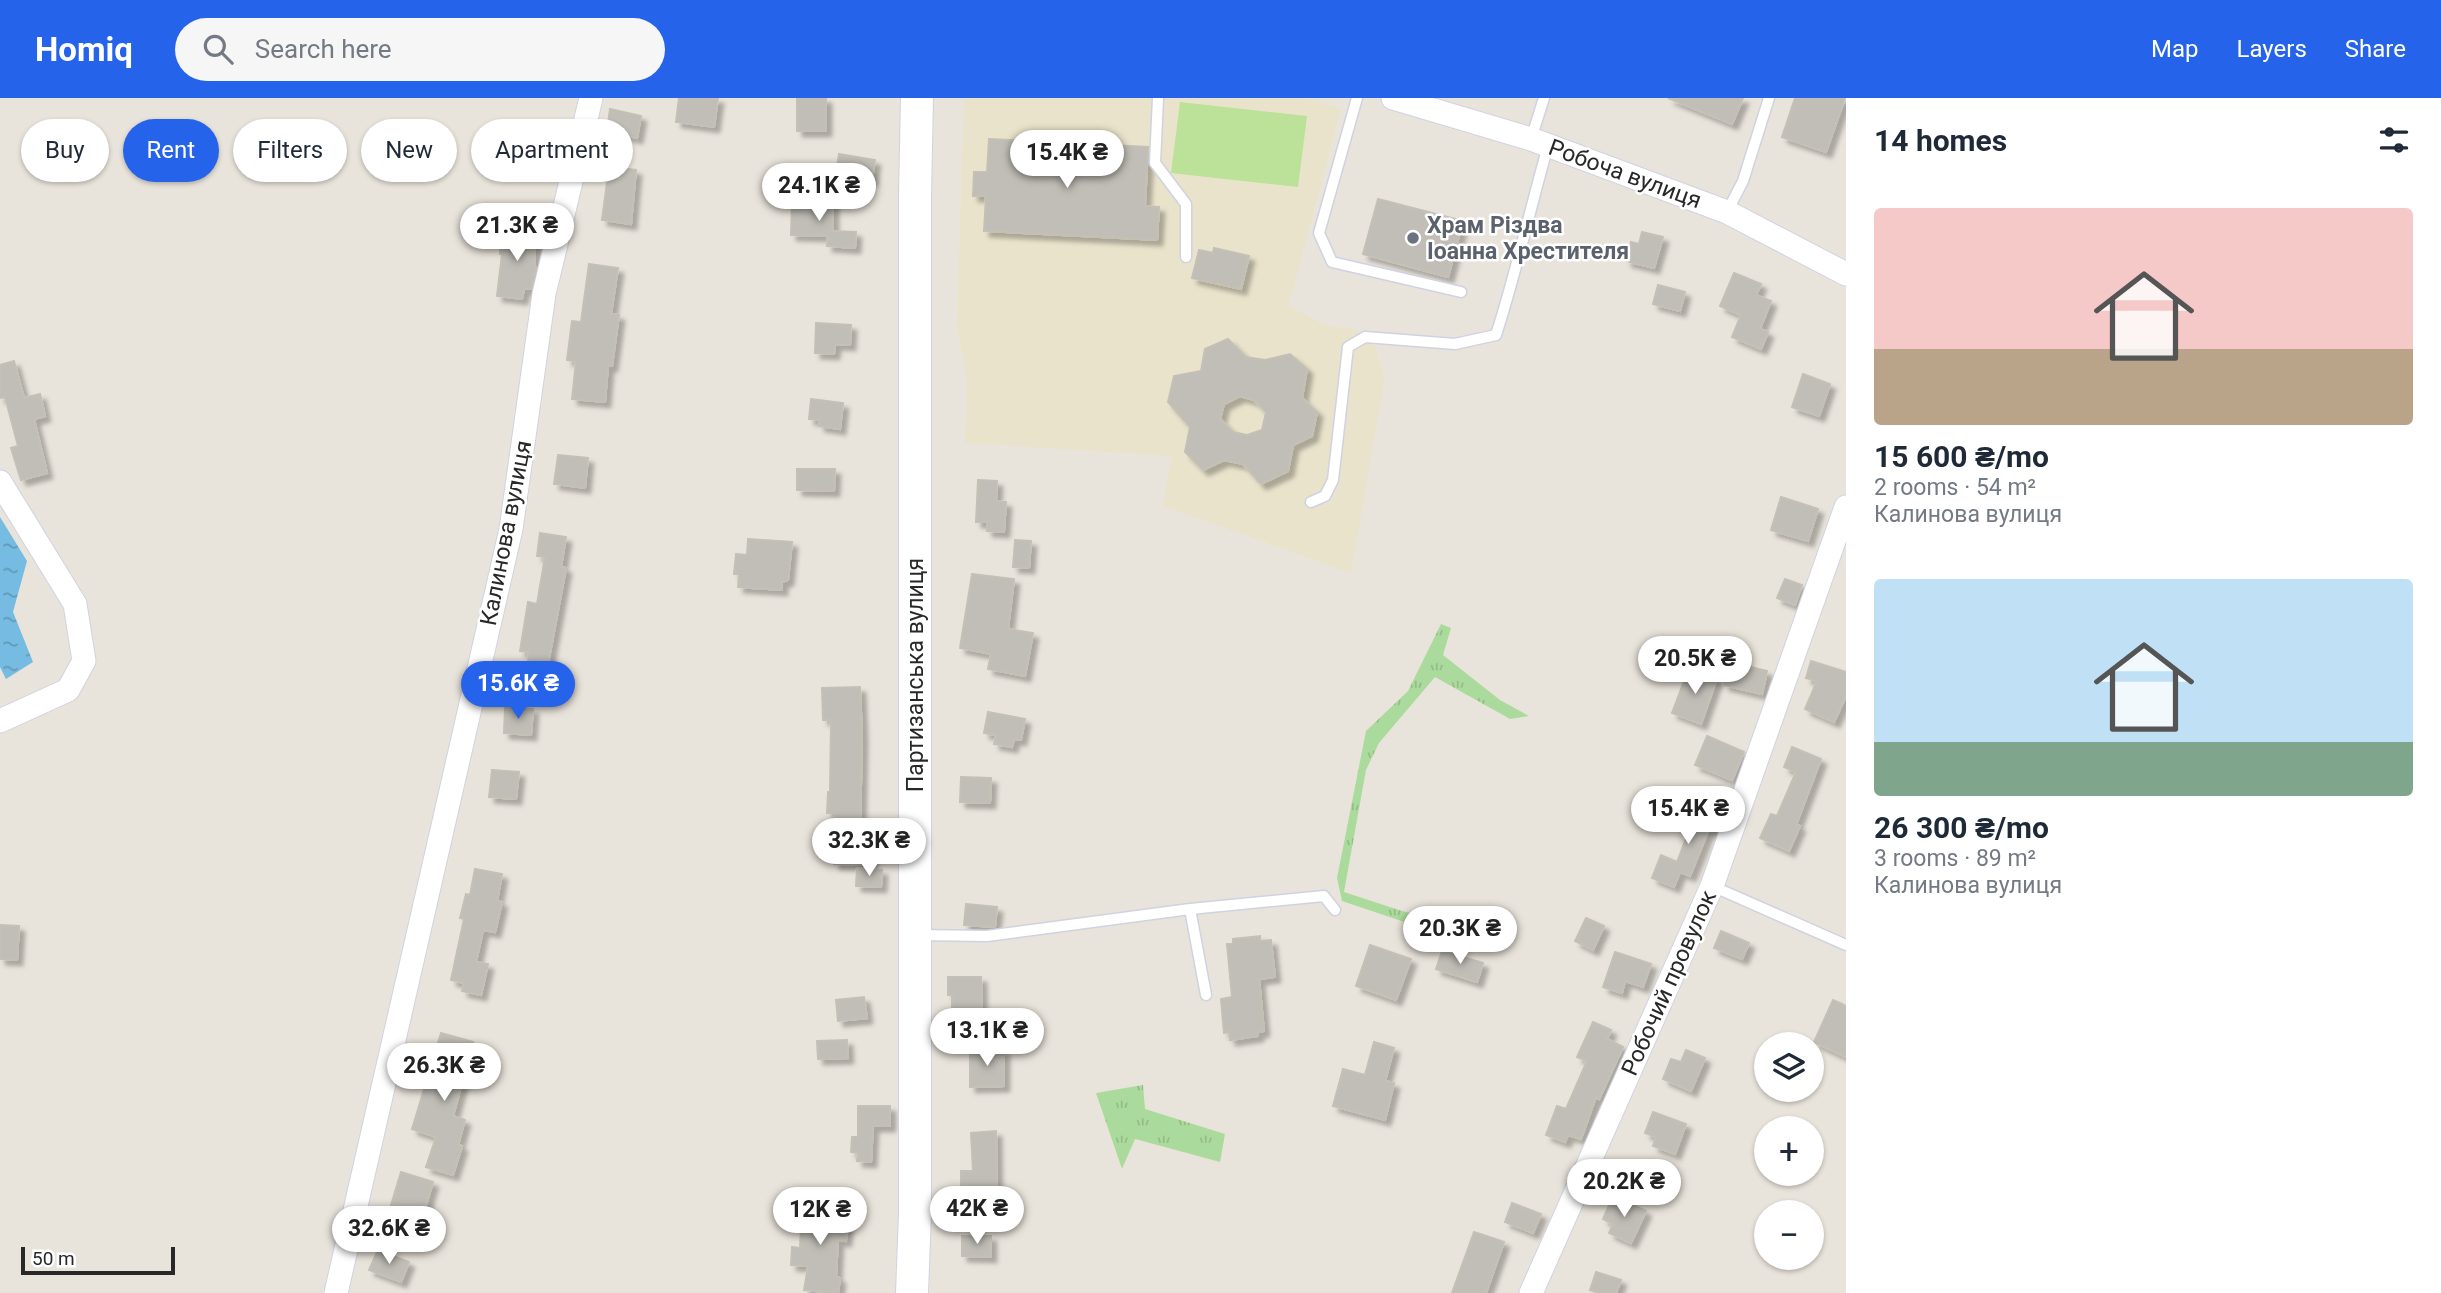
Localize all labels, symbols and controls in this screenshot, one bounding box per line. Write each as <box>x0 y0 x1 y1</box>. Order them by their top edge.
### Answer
search box <box>175 18 665 81</box>
text: Homiq <box>35 30 133 69</box>
icon: search <box>199 30 237 68</box>
text: Search here <box>255 34 392 64</box>
text: Map <box>2151 35 2199 63</box>
text: Layers <box>2237 35 2307 63</box>
text: Share <box>2345 35 2406 63</box>
chip: Buy <box>21 119 109 182</box>
chip: Rent <box>123 119 219 182</box>
chip: Filters <box>233 119 347 182</box>
chip: New <box>361 119 457 182</box>
chip: Apartment <box>471 119 633 182</box>
icon: filters <box>2375 121 2413 159</box>
text: 14 homes <box>1874 123 2007 158</box>
pin: 15.4K ₴ <box>1002 130 1132 190</box>
street label: Робоча вулиця <box>1545 134 1705 214</box>
text: 15.4K ₴ <box>1026 139 1108 166</box>
pin: 24.1K ₴ <box>754 164 884 223</box>
text: 24.1K ₴ <box>778 172 860 199</box>
pin: 21.3K ₴ <box>452 204 582 263</box>
text: 21.3K ₴ <box>476 212 558 239</box>
place label: Храм Різдва Іоанна Хрестителя <box>1427 212 1629 265</box>
marker: Храм Різдва Іоанна Хрестителя <box>1405 230 1421 246</box>
icon: home <box>2081 253 2207 379</box>
street label: Калинова вулиця <box>475 438 537 628</box>
text: 15 600 ₴/mo <box>1874 439 2049 474</box>
text: 2 rooms · 54 m² <box>1874 474 2036 501</box>
text: Калинова вулиця <box>1874 501 2062 528</box>
street label: Партизанська вулиця <box>902 558 929 792</box>
icon: home <box>2081 624 2207 750</box>
pin: 20.5K ₴ <box>1630 636 1760 696</box>
text: 20.5K ₴ <box>1654 645 1736 672</box>
pin: 15.6K ₴ <box>453 662 583 721</box>
text: 15.6K ₴ <box>477 670 559 697</box>
pin: 15.4K ₴ <box>1623 786 1753 846</box>
text: 15.4K ₴ <box>1647 795 1729 822</box>
text: 26 300 ₴/mo <box>1874 810 2049 845</box>
pin: 32.3K ₴ <box>804 818 934 878</box>
text: 32.3K ₴ <box>828 827 910 854</box>
text: 3 rooms · 89 m² <box>1874 845 2036 872</box>
text: Калинова вулиця <box>1874 872 2062 899</box>
street label: Робочий провулок <box>1616 886 1722 1080</box>
pin: 20.3K ₴ <box>1395 906 1525 966</box>
text: 20.3K ₴ <box>1419 915 1501 942</box>
pin: 13.1K ₴ <box>922 1009 1052 1068</box>
text: 13.1K ₴ <box>946 1017 1028 1044</box>
map controls <box>1754 1032 1824 1270</box>
button: layers <box>1754 1032 1824 1102</box>
pin: 26.3K ₴ <box>379 1044 509 1103</box>
text: 26.3K ₴ <box>403 1052 485 1079</box>
button: + <box>1754 1116 1824 1186</box>
pin: 20.2K ₴ <box>1559 1160 1689 1219</box>
text: 20.2K ₴ <box>1583 1168 1665 1195</box>
pin: 42K ₴ <box>928 1186 1026 1246</box>
pin: 12K ₴ <box>771 1188 869 1247</box>
text: 42K ₴ <box>946 1195 1008 1222</box>
text: 12K ₴ <box>789 1196 851 1223</box>
button: − <box>1754 1200 1824 1270</box>
pin: 32.6K ₴ <box>324 1206 454 1266</box>
text: 32.6K ₴ <box>348 1215 430 1242</box>
scale bar <box>21 1244 175 1276</box>
text: 50 m <box>32 1247 75 1270</box>

